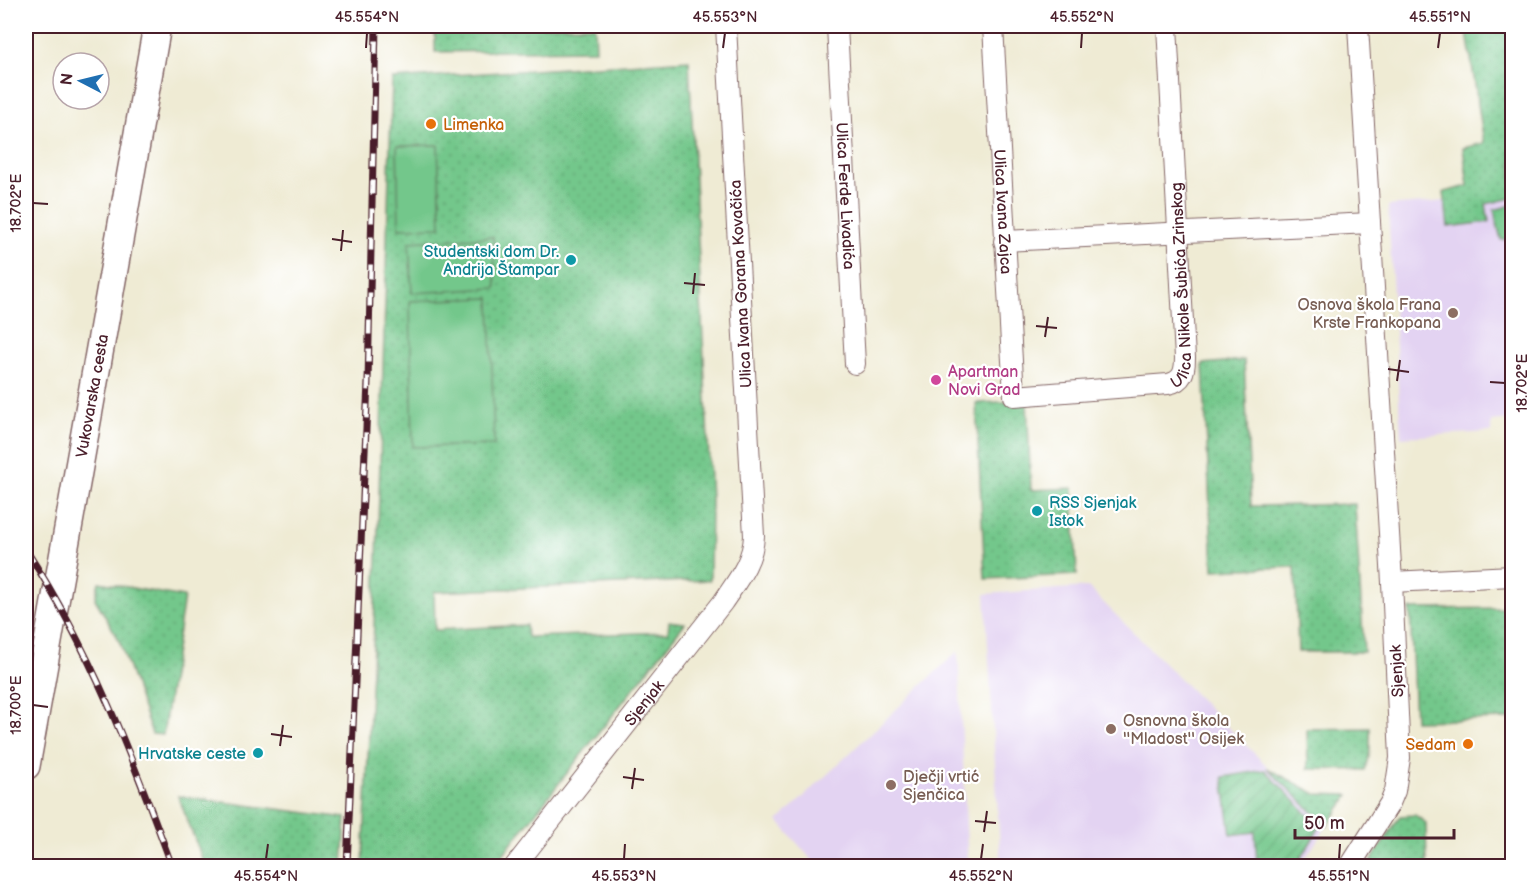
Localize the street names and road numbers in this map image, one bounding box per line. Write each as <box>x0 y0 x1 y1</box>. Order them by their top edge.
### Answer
street label: Ulica Ferde Livadića <box>831 122 858 270</box>
street label: Ulica Ivana Zajca <box>989 149 1015 275</box>
street label: Ulica Ivana Gorana Kovačića <box>727 179 756 389</box>
street label: Ulica Nikole Šubića Zrinskog <box>1167 182 1196 393</box>
street label: Vukovarska cesta <box>73 333 113 459</box>
street label: Sjenjak <box>1387 644 1408 698</box>
street label: Sjenjak <box>621 677 669 730</box>

